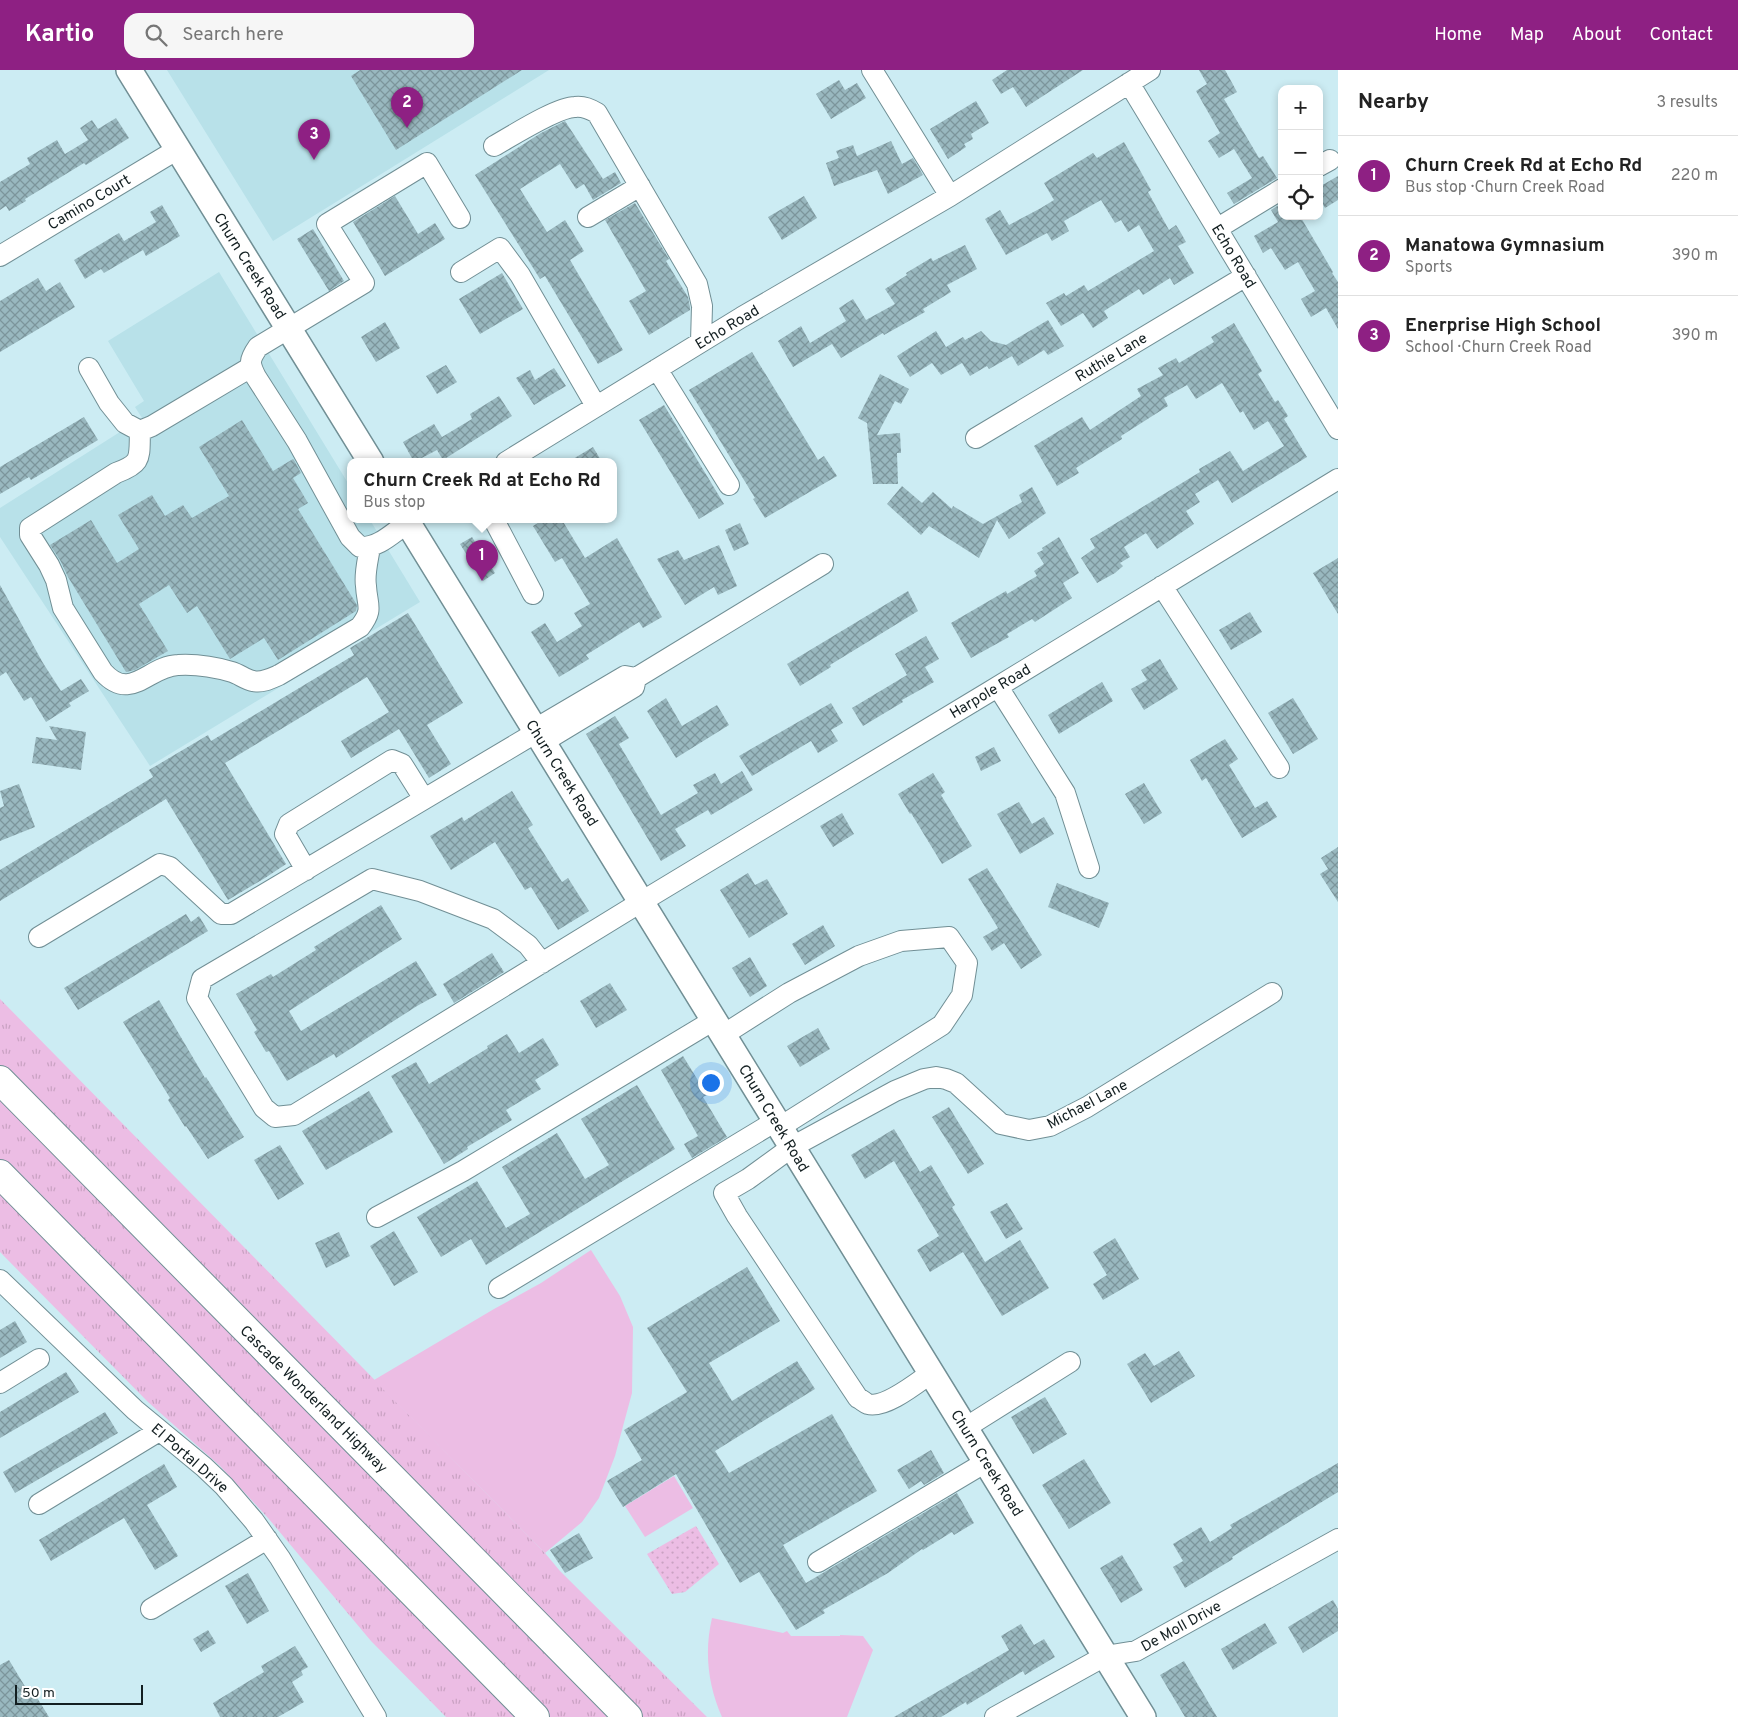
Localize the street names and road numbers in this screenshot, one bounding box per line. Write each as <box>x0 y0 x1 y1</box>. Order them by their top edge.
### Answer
street label: Camino Court <box>45 171 135 235</box>
street label: Churn Creek Road <box>208 210 289 324</box>
street label: Echo Road <box>1206 221 1259 292</box>
street label: Echo Road <box>692 302 763 355</box>
street label: Ruthie Lane <box>1072 329 1151 387</box>
street label: Harpole Road <box>947 661 1035 724</box>
street label: Churn Creek Road <box>520 717 601 831</box>
street label: Churn Creek Road <box>733 1061 812 1176</box>
street label: Michael Lane <box>1044 1076 1131 1135</box>
street label: Cascade Wonderland Highway <box>235 1322 391 1478</box>
street label: Churn Creek Road <box>945 1407 1026 1521</box>
street label: El Portal Drive <box>146 1420 232 1498</box>
street label: De Moll Drive <box>1138 1597 1225 1657</box>

